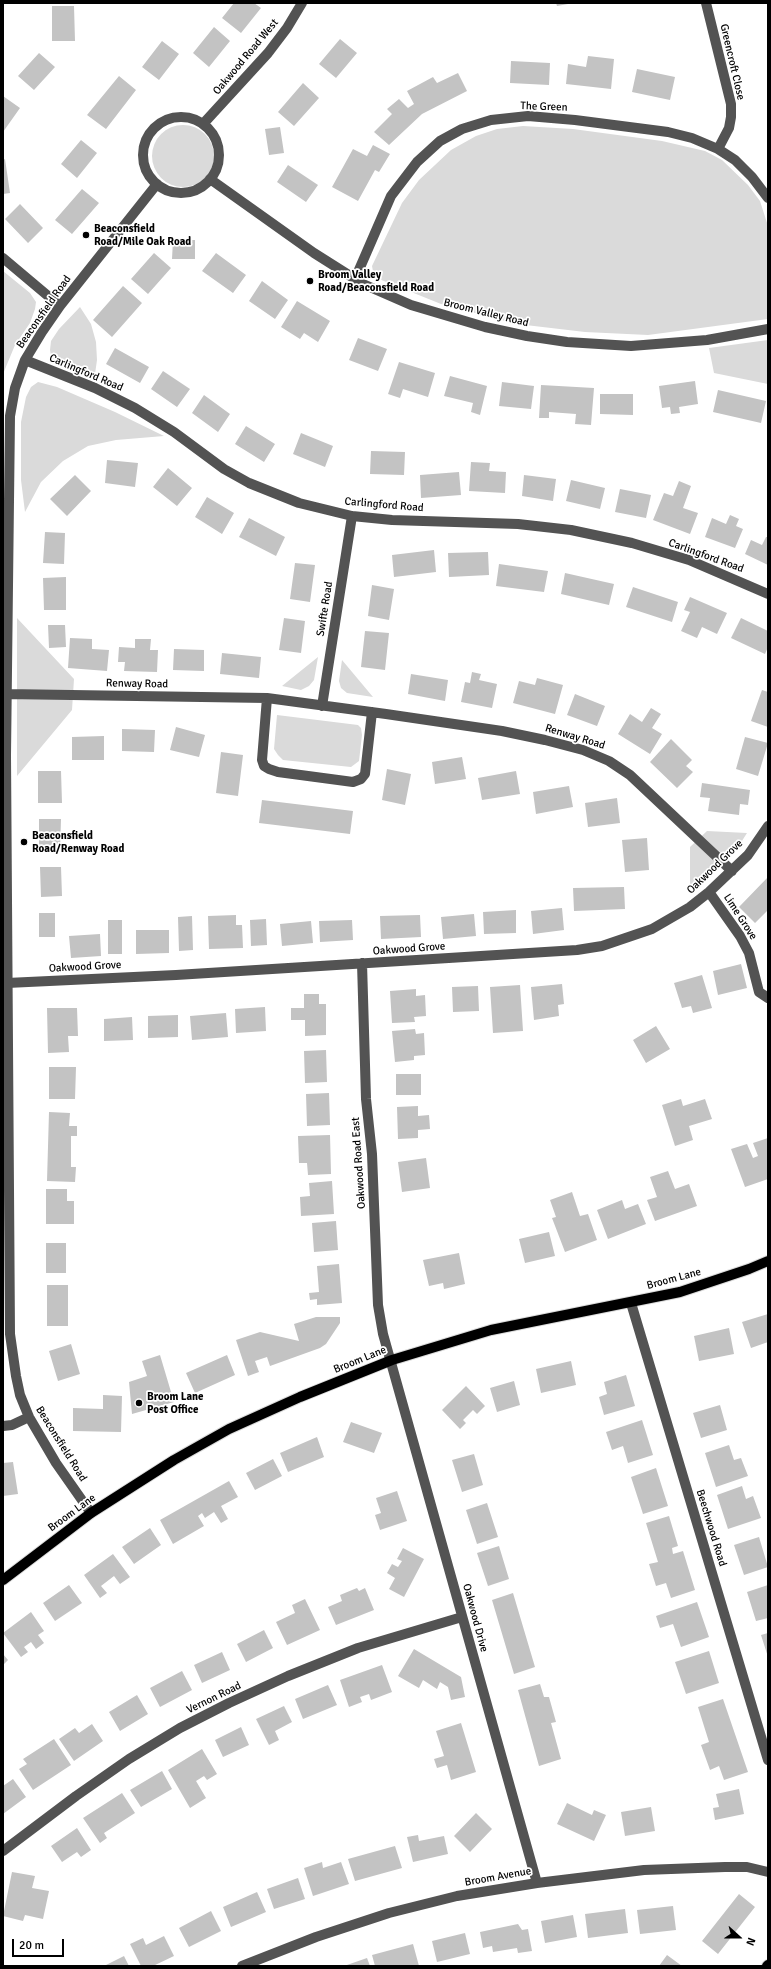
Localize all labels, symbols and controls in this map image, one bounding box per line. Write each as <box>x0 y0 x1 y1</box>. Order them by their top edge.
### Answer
street label: Oakwood Road West <box>211 16 281 98</box>
street label: Greencroft Close <box>717 23 747 101</box>
street label: The Green <box>520 100 568 114</box>
place label: Beaconsfield Road/Mile Oak Road <box>94 222 191 248</box>
marker: Beaconsfield Road/Mile Oak Road <box>81 230 91 240</box>
place label: Broom Valley Road/Beaconsfield Road <box>318 268 434 294</box>
street label: Beaconsfield Road <box>14 273 74 351</box>
marker: Broom Valley Road/Beaconsfield Road <box>305 276 315 286</box>
street label: Broom Valley Road <box>442 296 530 330</box>
street label: Carlingford Road <box>47 351 125 395</box>
street label: Carlingford Road <box>344 495 424 515</box>
street label: Carlingford Road <box>667 536 745 576</box>
street label: Swifte Road <box>314 581 336 637</box>
street label: Renway Road <box>106 677 168 691</box>
street label: Renway Road <box>543 722 607 752</box>
place label: Beaconsfield Road/Renway Road <box>32 829 124 855</box>
marker: Beaconsfield Road/Renway Road <box>19 837 29 847</box>
street label: Oakwood Grove <box>684 837 746 897</box>
street label: Lime Grove <box>720 892 760 942</box>
street label: Oakwood Grove <box>372 940 446 958</box>
street label: Oakwood Grove <box>48 959 122 975</box>
street label: Oakwood Road East <box>349 1117 369 1209</box>
street label: Broom Lane <box>645 1265 703 1293</box>
street label: Broom Lane <box>332 1343 388 1377</box>
place label: Broom Lane Post Office <box>147 1390 204 1416</box>
marker: Broom Lane Post Office <box>134 1398 144 1408</box>
street label: Beaconsfield Road <box>33 1404 89 1484</box>
street label: Beechwood Road <box>693 1488 729 1568</box>
street label: Broom Lane <box>46 1491 98 1535</box>
street label: Oakwood Drive <box>460 1582 490 1654</box>
street label: Vernon Road <box>185 1679 243 1717</box>
street label: Broom Avenue <box>464 1865 532 1889</box>
north arrow <box>719 1917 759 1957</box>
scale bar <box>14 1931 66 1957</box>
text: N <box>743 1936 758 1947</box>
text: 20 m <box>19 1938 44 1953</box>

